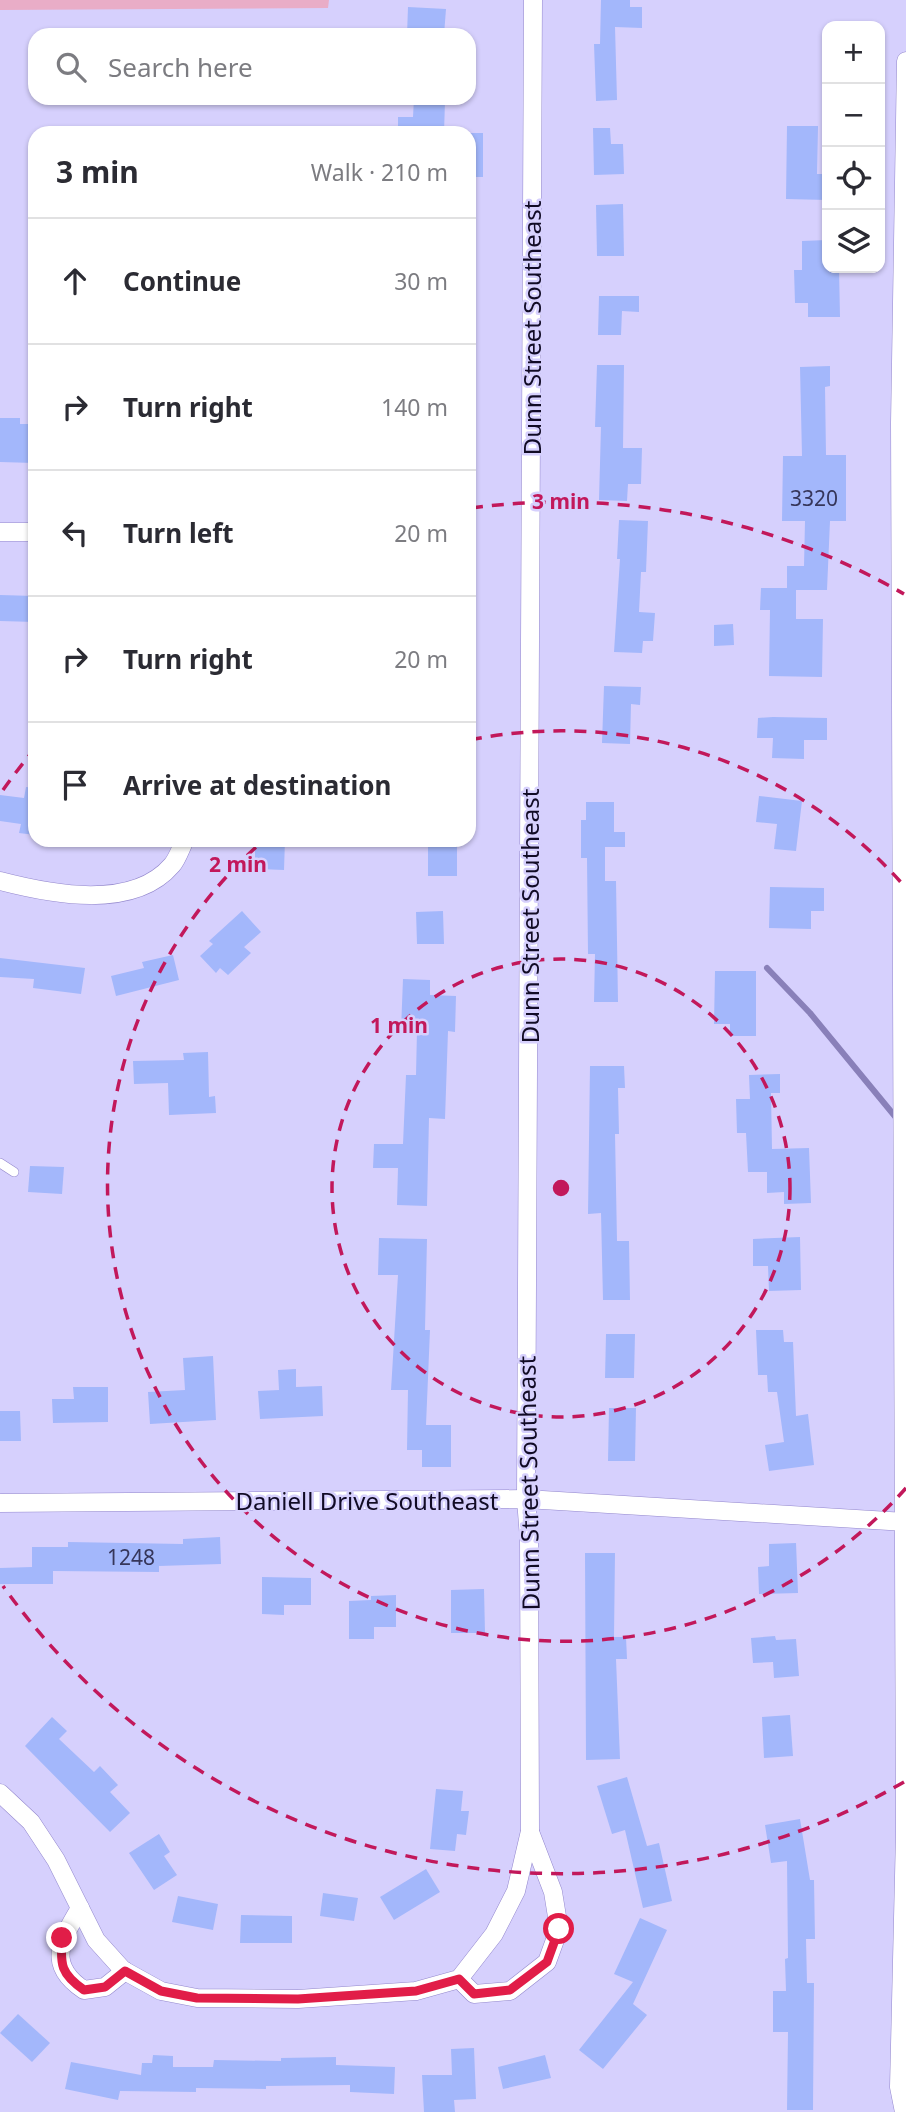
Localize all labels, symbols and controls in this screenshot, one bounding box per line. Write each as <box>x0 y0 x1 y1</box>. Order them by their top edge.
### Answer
map controls <box>822 21 885 273</box>
button: + <box>822 21 885 84</box>
search box <box>28 28 476 105</box>
icon: search <box>52 48 90 86</box>
text: Search here <box>108 49 253 85</box>
button: − <box>822 84 885 147</box>
button: locate <box>822 147 885 210</box>
text: 3 min <box>56 151 139 192</box>
text: Walk · 210 m <box>311 156 448 188</box>
street label: Dunn Street Southeast <box>515 200 548 455</box>
button: layers <box>822 210 885 273</box>
icon: ahead <box>56 262 94 300</box>
text: Continue <box>123 263 241 299</box>
text: 30 m <box>394 265 448 297</box>
icon: right <box>56 388 94 426</box>
text: Turn right <box>123 389 253 425</box>
text: 140 m <box>381 391 448 423</box>
house number: 3320 <box>790 484 838 512</box>
text: 3 min <box>532 487 590 515</box>
icon: left <box>56 514 94 552</box>
text: Turn left <box>123 515 234 551</box>
text: 20 m <box>394 517 448 549</box>
icon: right <box>56 640 94 678</box>
text: Turn right <box>123 641 253 677</box>
text: 20 m <box>394 643 448 675</box>
icon: arrive <box>56 766 94 804</box>
text: Arrive at destination <box>123 767 392 803</box>
street label: Dunn Street Southeast <box>513 788 546 1043</box>
text: 2 min <box>209 850 267 878</box>
text: 1 min <box>370 1011 428 1039</box>
centre of rings <box>549 1176 573 1200</box>
street label: Dunn Street Southeast <box>509 1355 547 1611</box>
street label: Daniell Drive Southeast <box>236 1484 499 1517</box>
house number: 1248 <box>107 1543 155 1571</box>
route start <box>543 1913 574 1944</box>
route end <box>46 1922 77 1953</box>

